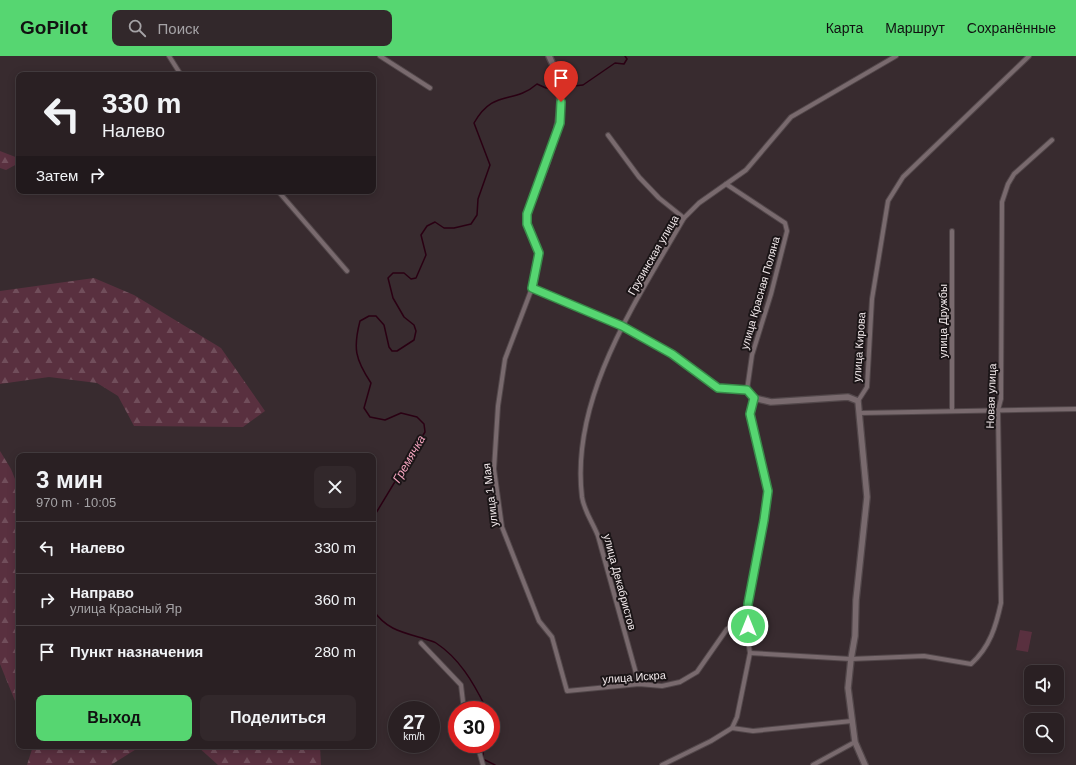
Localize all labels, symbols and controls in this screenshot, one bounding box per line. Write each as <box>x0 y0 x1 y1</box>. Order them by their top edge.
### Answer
search box <box>112 10 392 46</box>
text: GoPilot <box>20 17 88 38</box>
icon: search <box>126 17 148 39</box>
text: Поиск <box>158 20 199 37</box>
text: Карта <box>826 20 863 36</box>
text: Маршрут <box>885 20 945 36</box>
text: Сохранённые <box>967 20 1056 36</box>
pin <box>544 61 578 102</box>
icon: arrive <box>550 67 572 89</box>
icon: left <box>36 88 88 140</box>
text: 330 m <box>102 88 181 119</box>
text: Налево <box>102 121 165 141</box>
icon: right <box>86 164 108 186</box>
text: Затем <box>36 167 78 184</box>
street label: Грузинская улица <box>625 212 681 297</box>
street label: улица Красная Поляна <box>738 234 782 351</box>
street label: улица Дружбы <box>937 284 949 358</box>
street label: улица Кирова <box>851 311 867 382</box>
street label: Новая улица <box>984 362 998 429</box>
water label: Гремячка <box>390 433 428 485</box>
street label: улица 1 Мая <box>480 463 500 527</box>
text: 3 мин <box>36 466 103 493</box>
button: close <box>314 466 356 508</box>
text: 970 m · 10:05 <box>36 495 116 510</box>
street label: улица Декабристов <box>601 533 639 631</box>
icon: left <box>36 537 58 559</box>
text: Налево <box>70 539 125 556</box>
text: 330 m <box>314 539 356 556</box>
text: Направо <box>70 584 134 601</box>
icon: right <box>36 589 58 611</box>
text: 360 m <box>314 591 356 608</box>
text: улица Красный Яр <box>70 601 182 616</box>
position arrow <box>727 605 769 647</box>
icon: arrive <box>36 641 58 663</box>
text: Пункт назначения <box>70 643 203 660</box>
text: 280 m <box>314 643 356 660</box>
map controls <box>1024 665 1064 753</box>
button: sound <box>1024 665 1064 705</box>
street label: улица Искра <box>602 669 667 685</box>
button: Выход <box>36 695 192 741</box>
button: Поделиться <box>200 695 356 741</box>
speed limit sign: 30 <box>448 701 500 753</box>
text: 27 <box>403 711 425 733</box>
button: search <box>1024 713 1064 753</box>
text: km/h <box>403 731 425 742</box>

